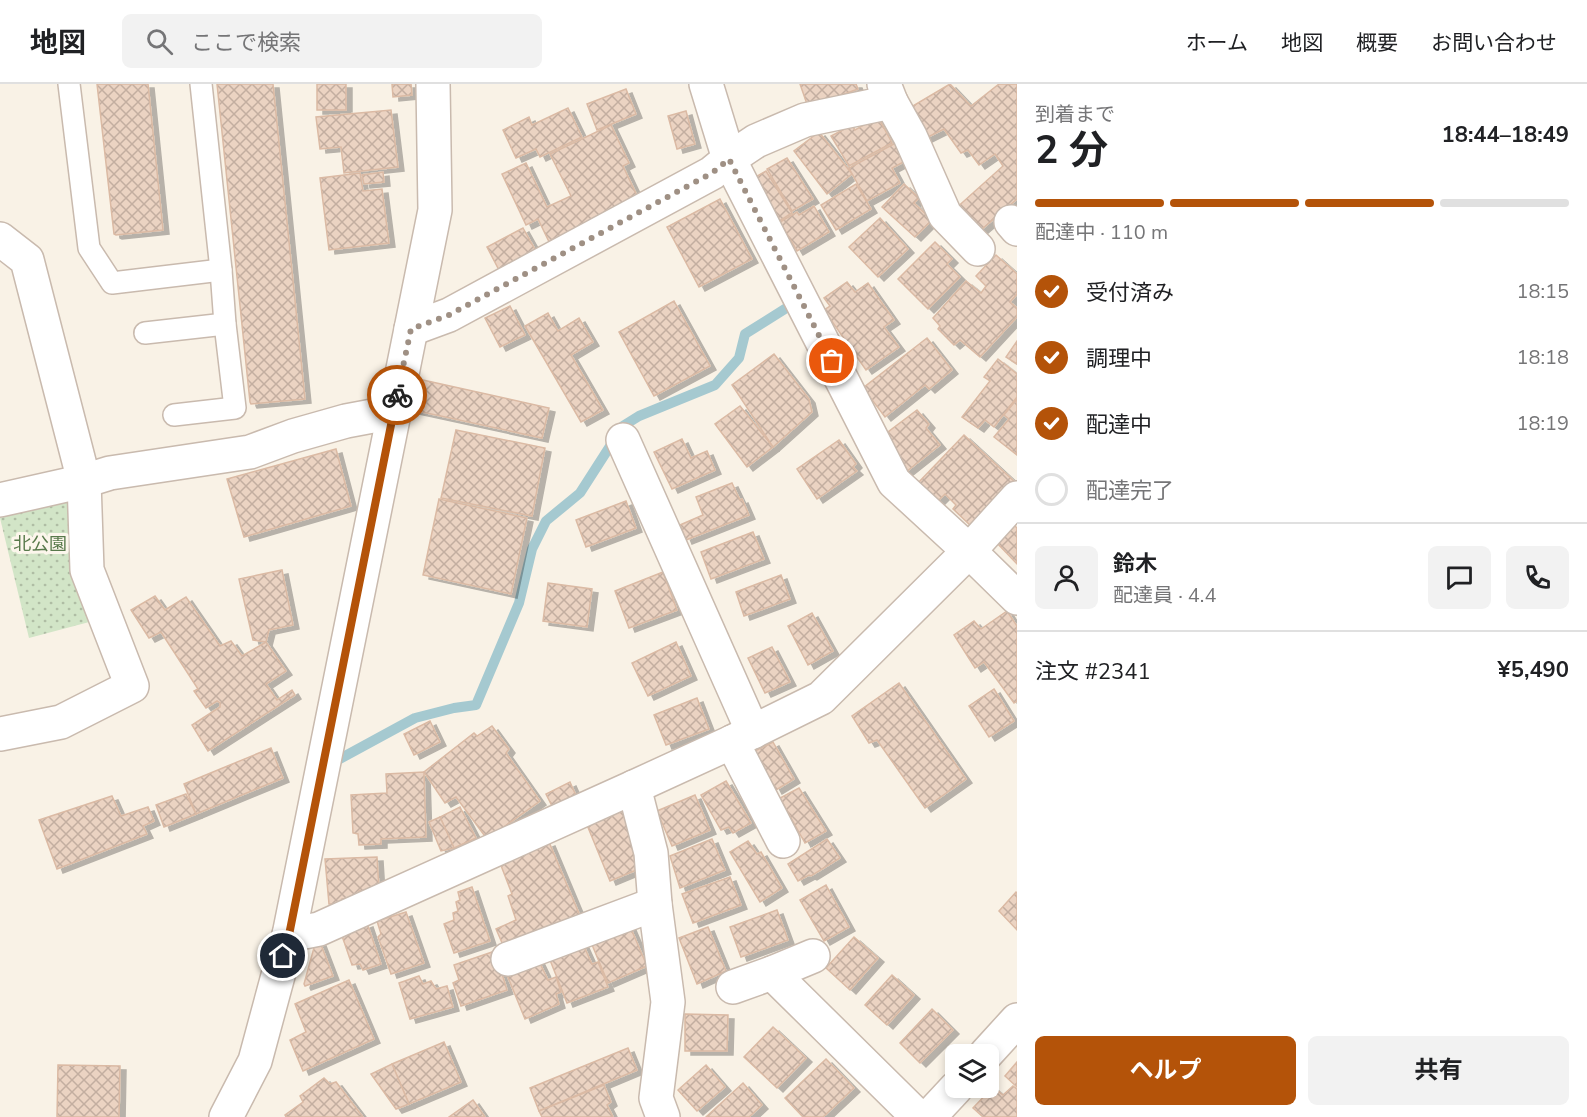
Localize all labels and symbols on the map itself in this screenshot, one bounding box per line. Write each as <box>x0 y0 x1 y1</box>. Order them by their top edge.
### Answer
pin <box>806 335 857 386</box>
courier <box>367 365 427 425</box>
park label: 北公園 <box>13 532 67 556</box>
pin <box>257 930 308 981</box>

